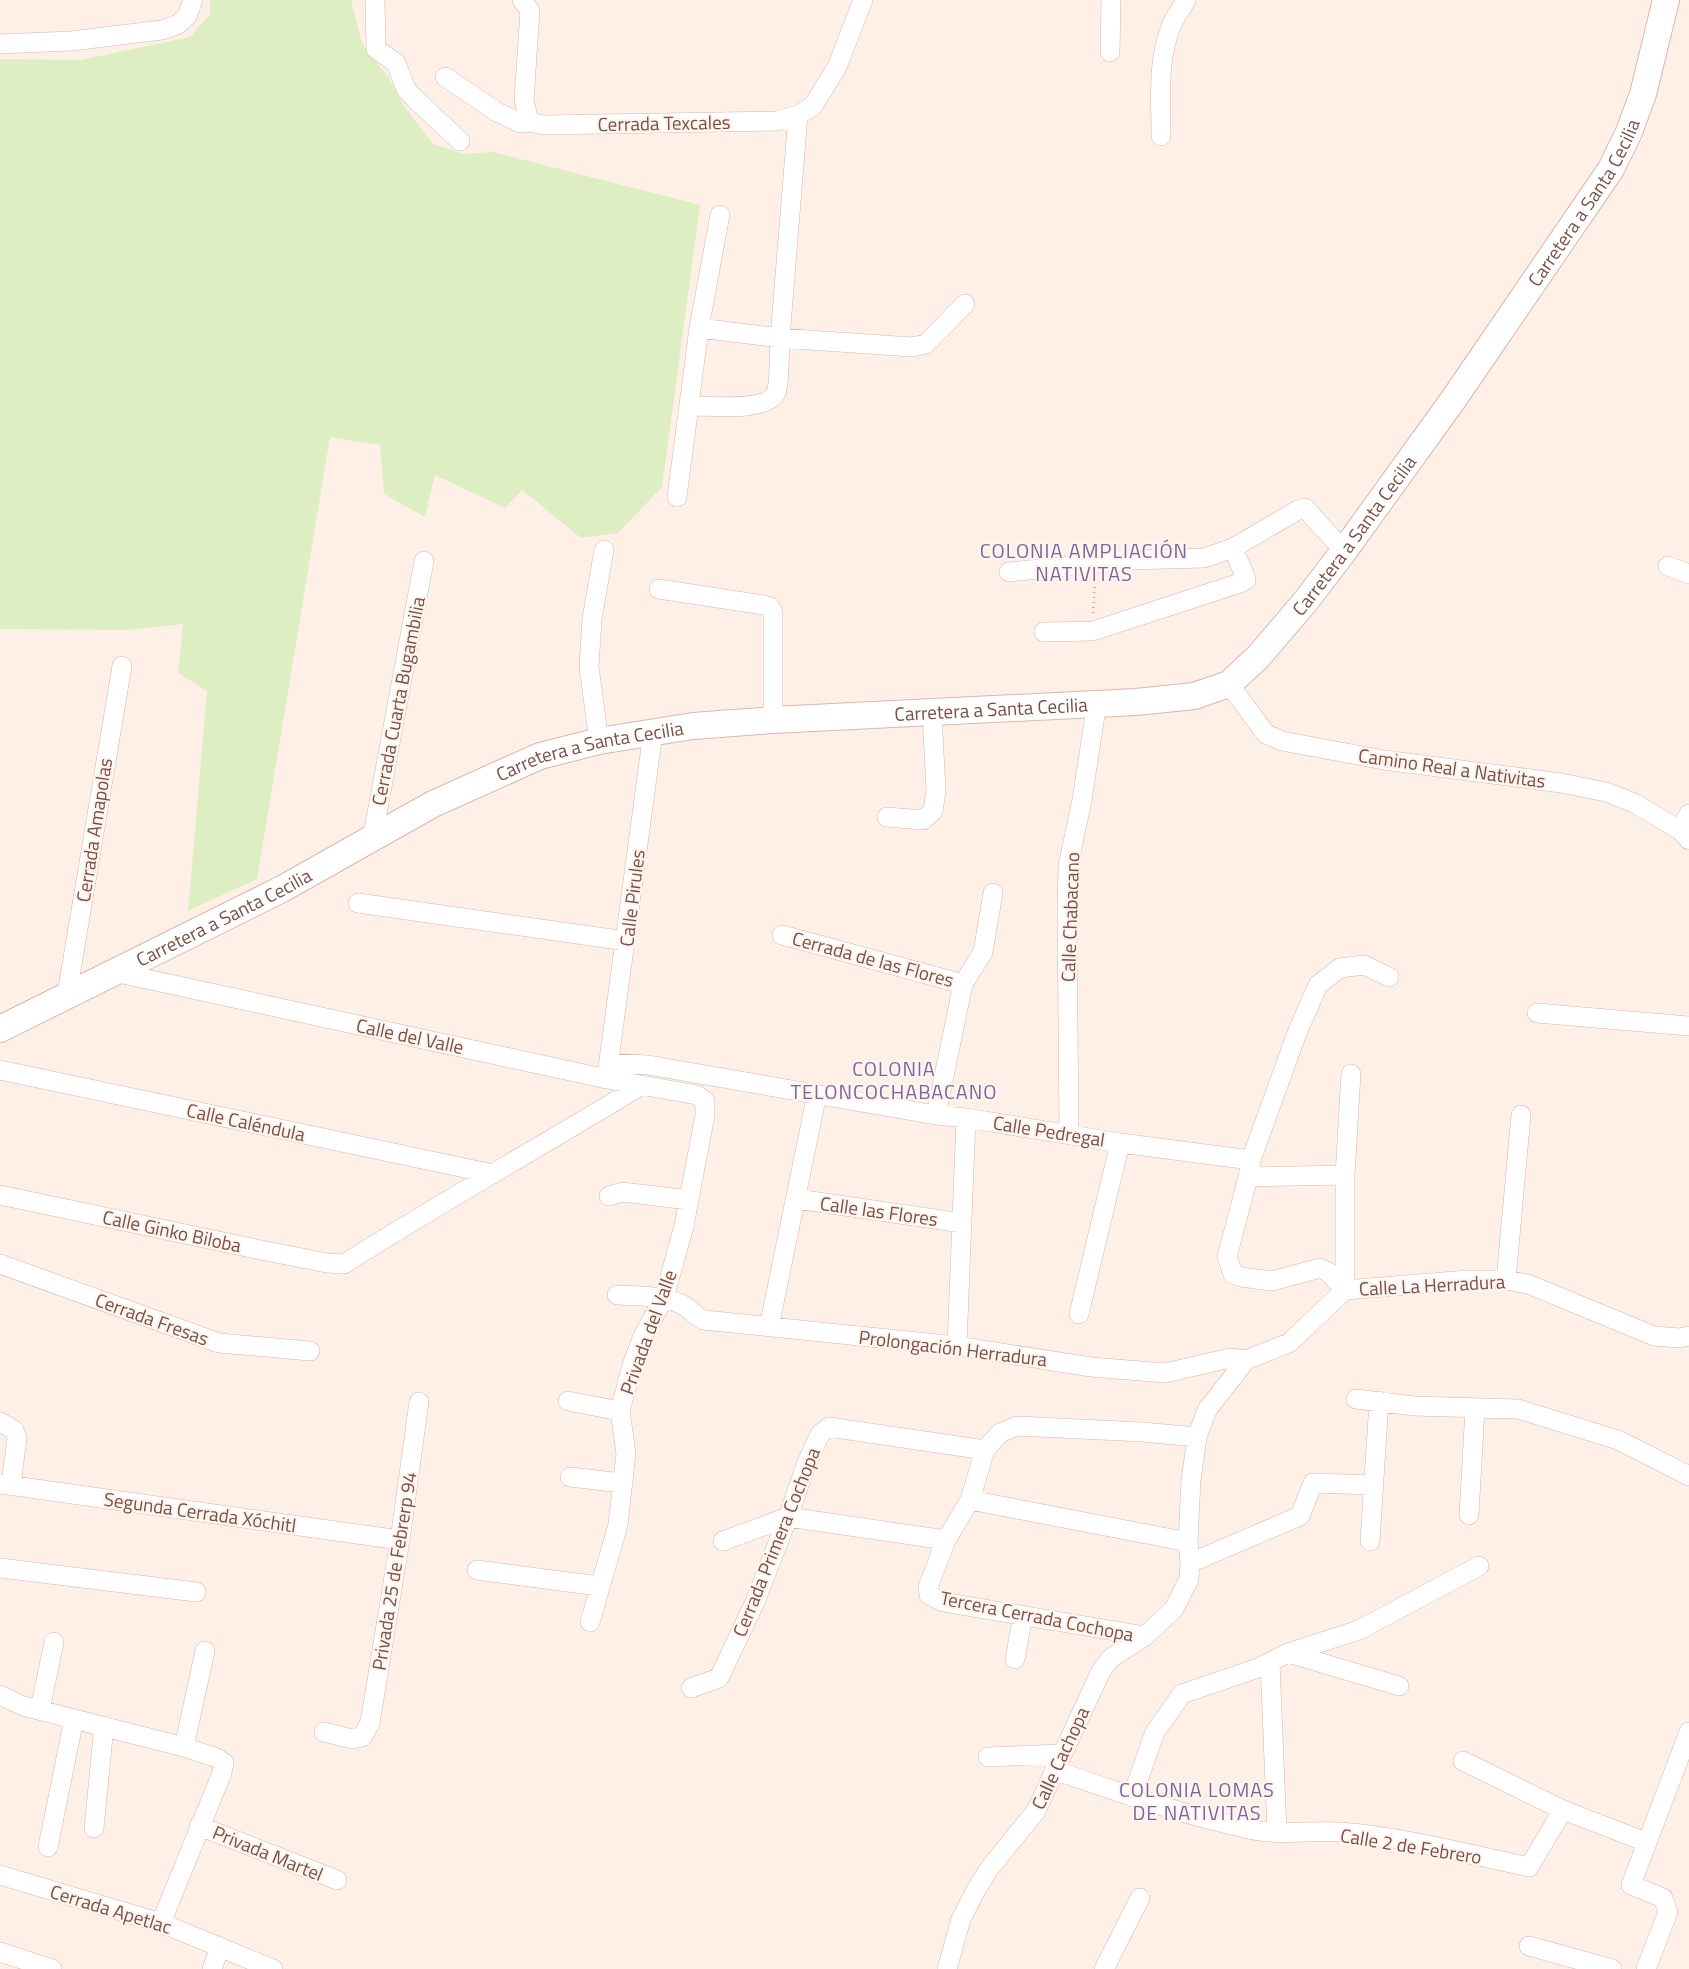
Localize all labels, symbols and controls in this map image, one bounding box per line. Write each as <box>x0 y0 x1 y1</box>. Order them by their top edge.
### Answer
street label: Cerrada Texcales <box>597 107 731 138</box>
street label: Carretera a Santa Cecilia <box>1520 114 1647 292</box>
street label: Carretera a Santa Cecilia <box>1284 449 1423 622</box>
district label: COLONIA AMPLIACIÓN NATIVITAS <box>980 535 1188 589</box>
street label: Cerrada Cuarta Bugambilia <box>363 594 432 808</box>
street label: Carretera a Santa Cecilia <box>894 689 1089 728</box>
street label: Carretera a Santa Cecilia <box>491 713 686 788</box>
street label: Camino Real a Nativitas <box>1357 740 1548 795</box>
street label: Cerrada Amapolas <box>68 756 119 904</box>
street label: Calle Pirules <box>611 848 652 948</box>
street label: Calle Chabacano <box>1053 852 1086 982</box>
street label: Carretera a Santa Cecilia <box>131 860 317 973</box>
street label: Cerrada de las Flores <box>789 923 957 994</box>
street label: Calle del Valle <box>354 1010 466 1061</box>
district label: COLONIA TELONCOCHABACANO <box>791 1053 997 1107</box>
street label: Calle Caléndula <box>184 1095 309 1148</box>
street label: Calle Pedregal <box>991 1107 1107 1154</box>
street label: Calle las Flores <box>818 1188 940 1233</box>
street label: Calle Ginko Biloba <box>100 1202 245 1259</box>
street label: Privada del Valle <box>612 1265 684 1398</box>
street label: Calle La Herradura <box>1358 1266 1506 1303</box>
street label: Cerrada Fresas <box>91 1285 213 1353</box>
street label: Prolongación Herradura <box>857 1322 1049 1374</box>
street label: Cerrada Primera Cochopa <box>724 1442 827 1641</box>
street label: Privada 25 de Febrerp 94 <box>363 1469 424 1672</box>
street label: Segunda Cerrada Xóchitl <box>102 1484 298 1539</box>
street label: Tercera Cerrada Cochopa <box>938 1583 1137 1649</box>
street label: Calle Cachopa <box>1023 1701 1096 1814</box>
district label: COLONIA LOMAS DE NATIVITAS <box>1119 1774 1275 1828</box>
street label: Privada Martel <box>209 1817 328 1888</box>
street label: Calle 2 de Febrero <box>1338 1820 1484 1871</box>
street label: Cerrada Apetlac <box>47 1876 176 1941</box>

